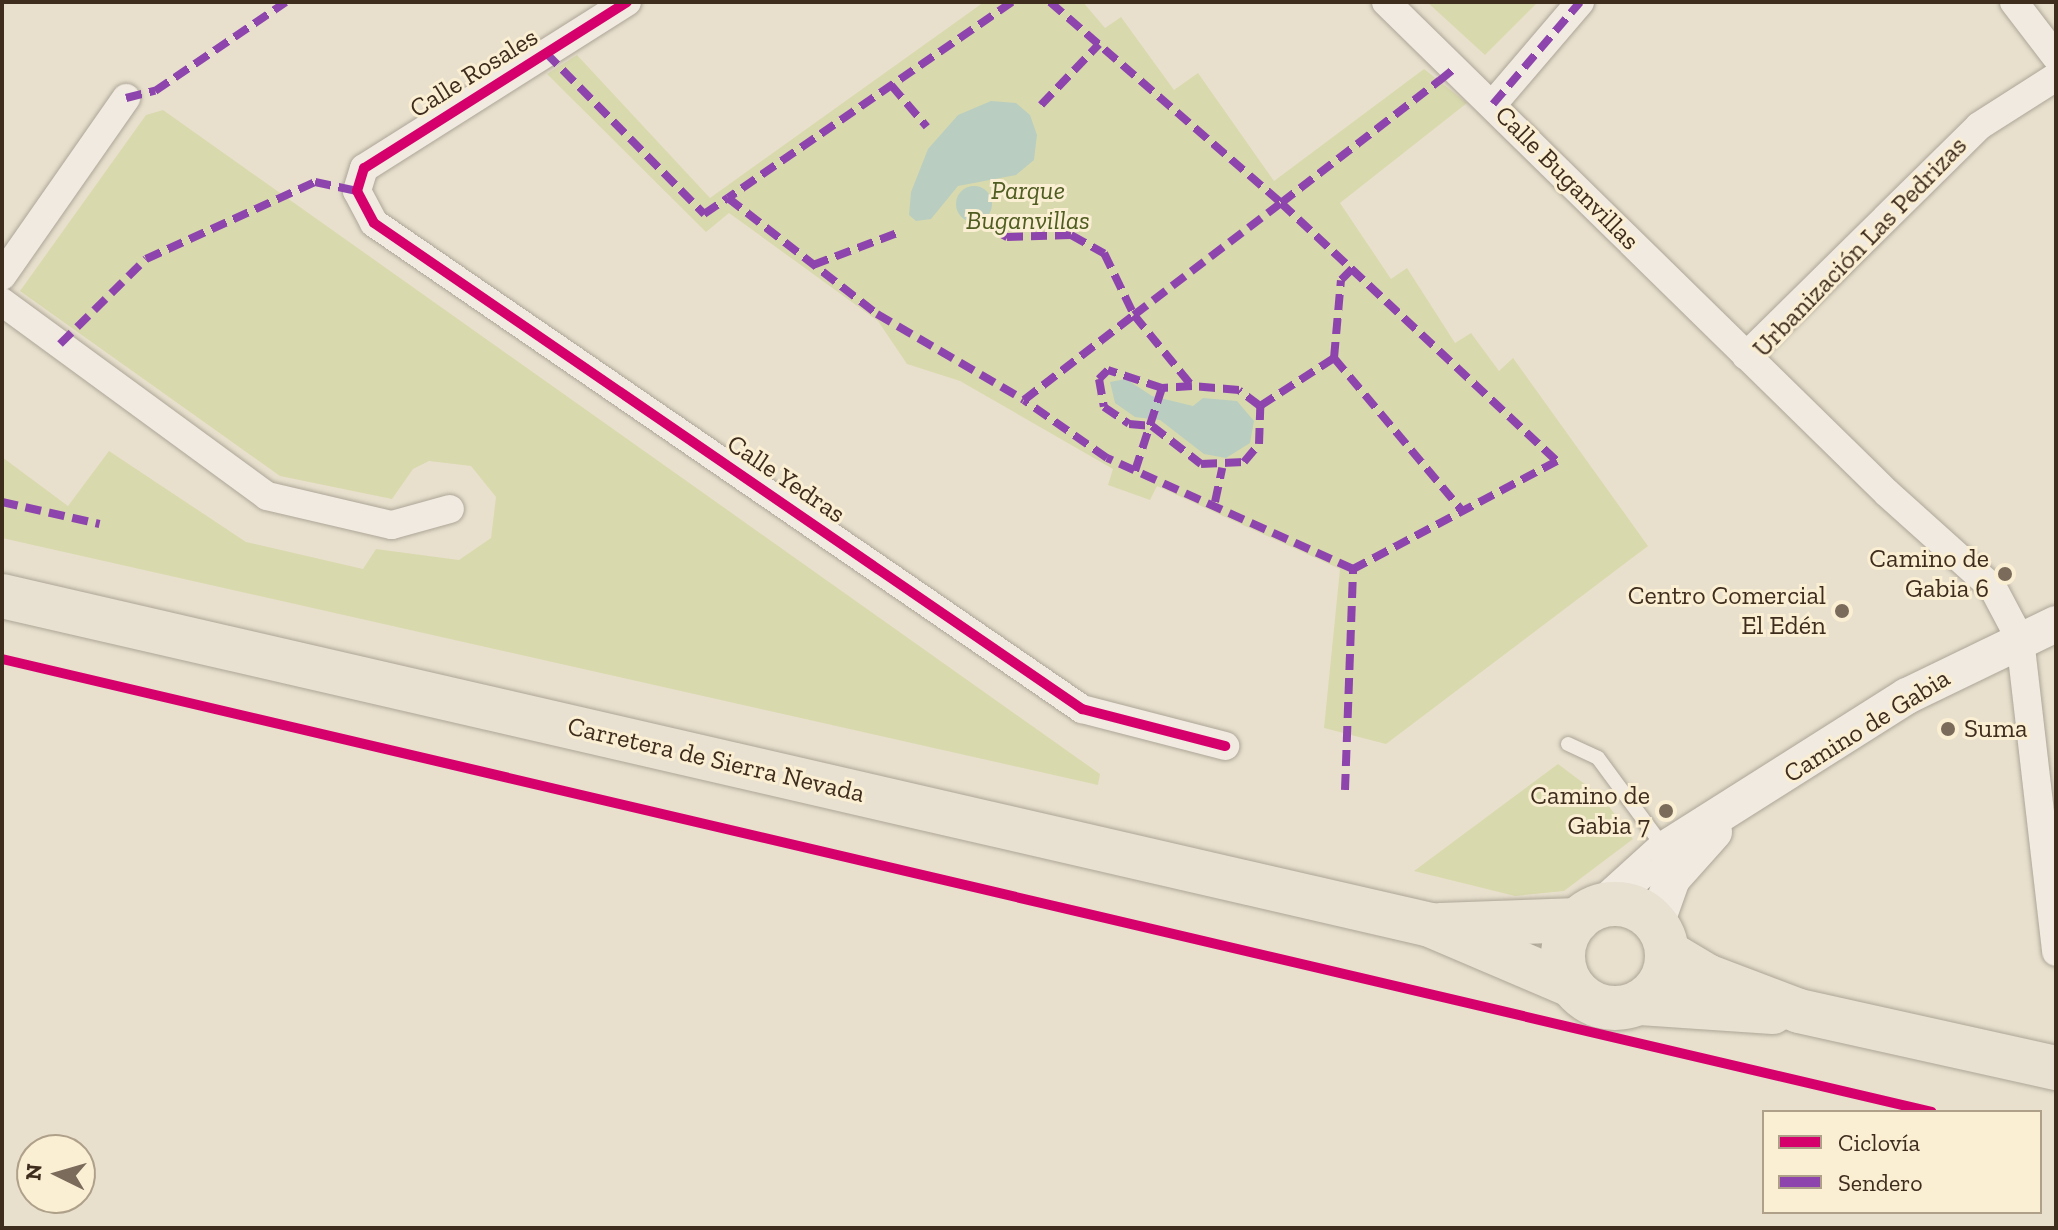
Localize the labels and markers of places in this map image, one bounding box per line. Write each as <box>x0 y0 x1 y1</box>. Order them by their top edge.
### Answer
place label: Camino de Gabia 6 <box>1869 543 1989 604</box>
marker: Camino de Gabia 6 <box>1996 565 2014 583</box>
place label: Centro Comercial El Edén <box>1628 580 1826 642</box>
marker: Centro Comercial El Edén <box>1833 602 1851 620</box>
place label: Suma <box>1964 713 2027 745</box>
marker: Suma <box>1939 720 1957 738</box>
place label: Camino de Gabia 7 <box>1530 780 1650 842</box>
marker: Camino de Gabia 7 <box>1657 802 1675 820</box>

